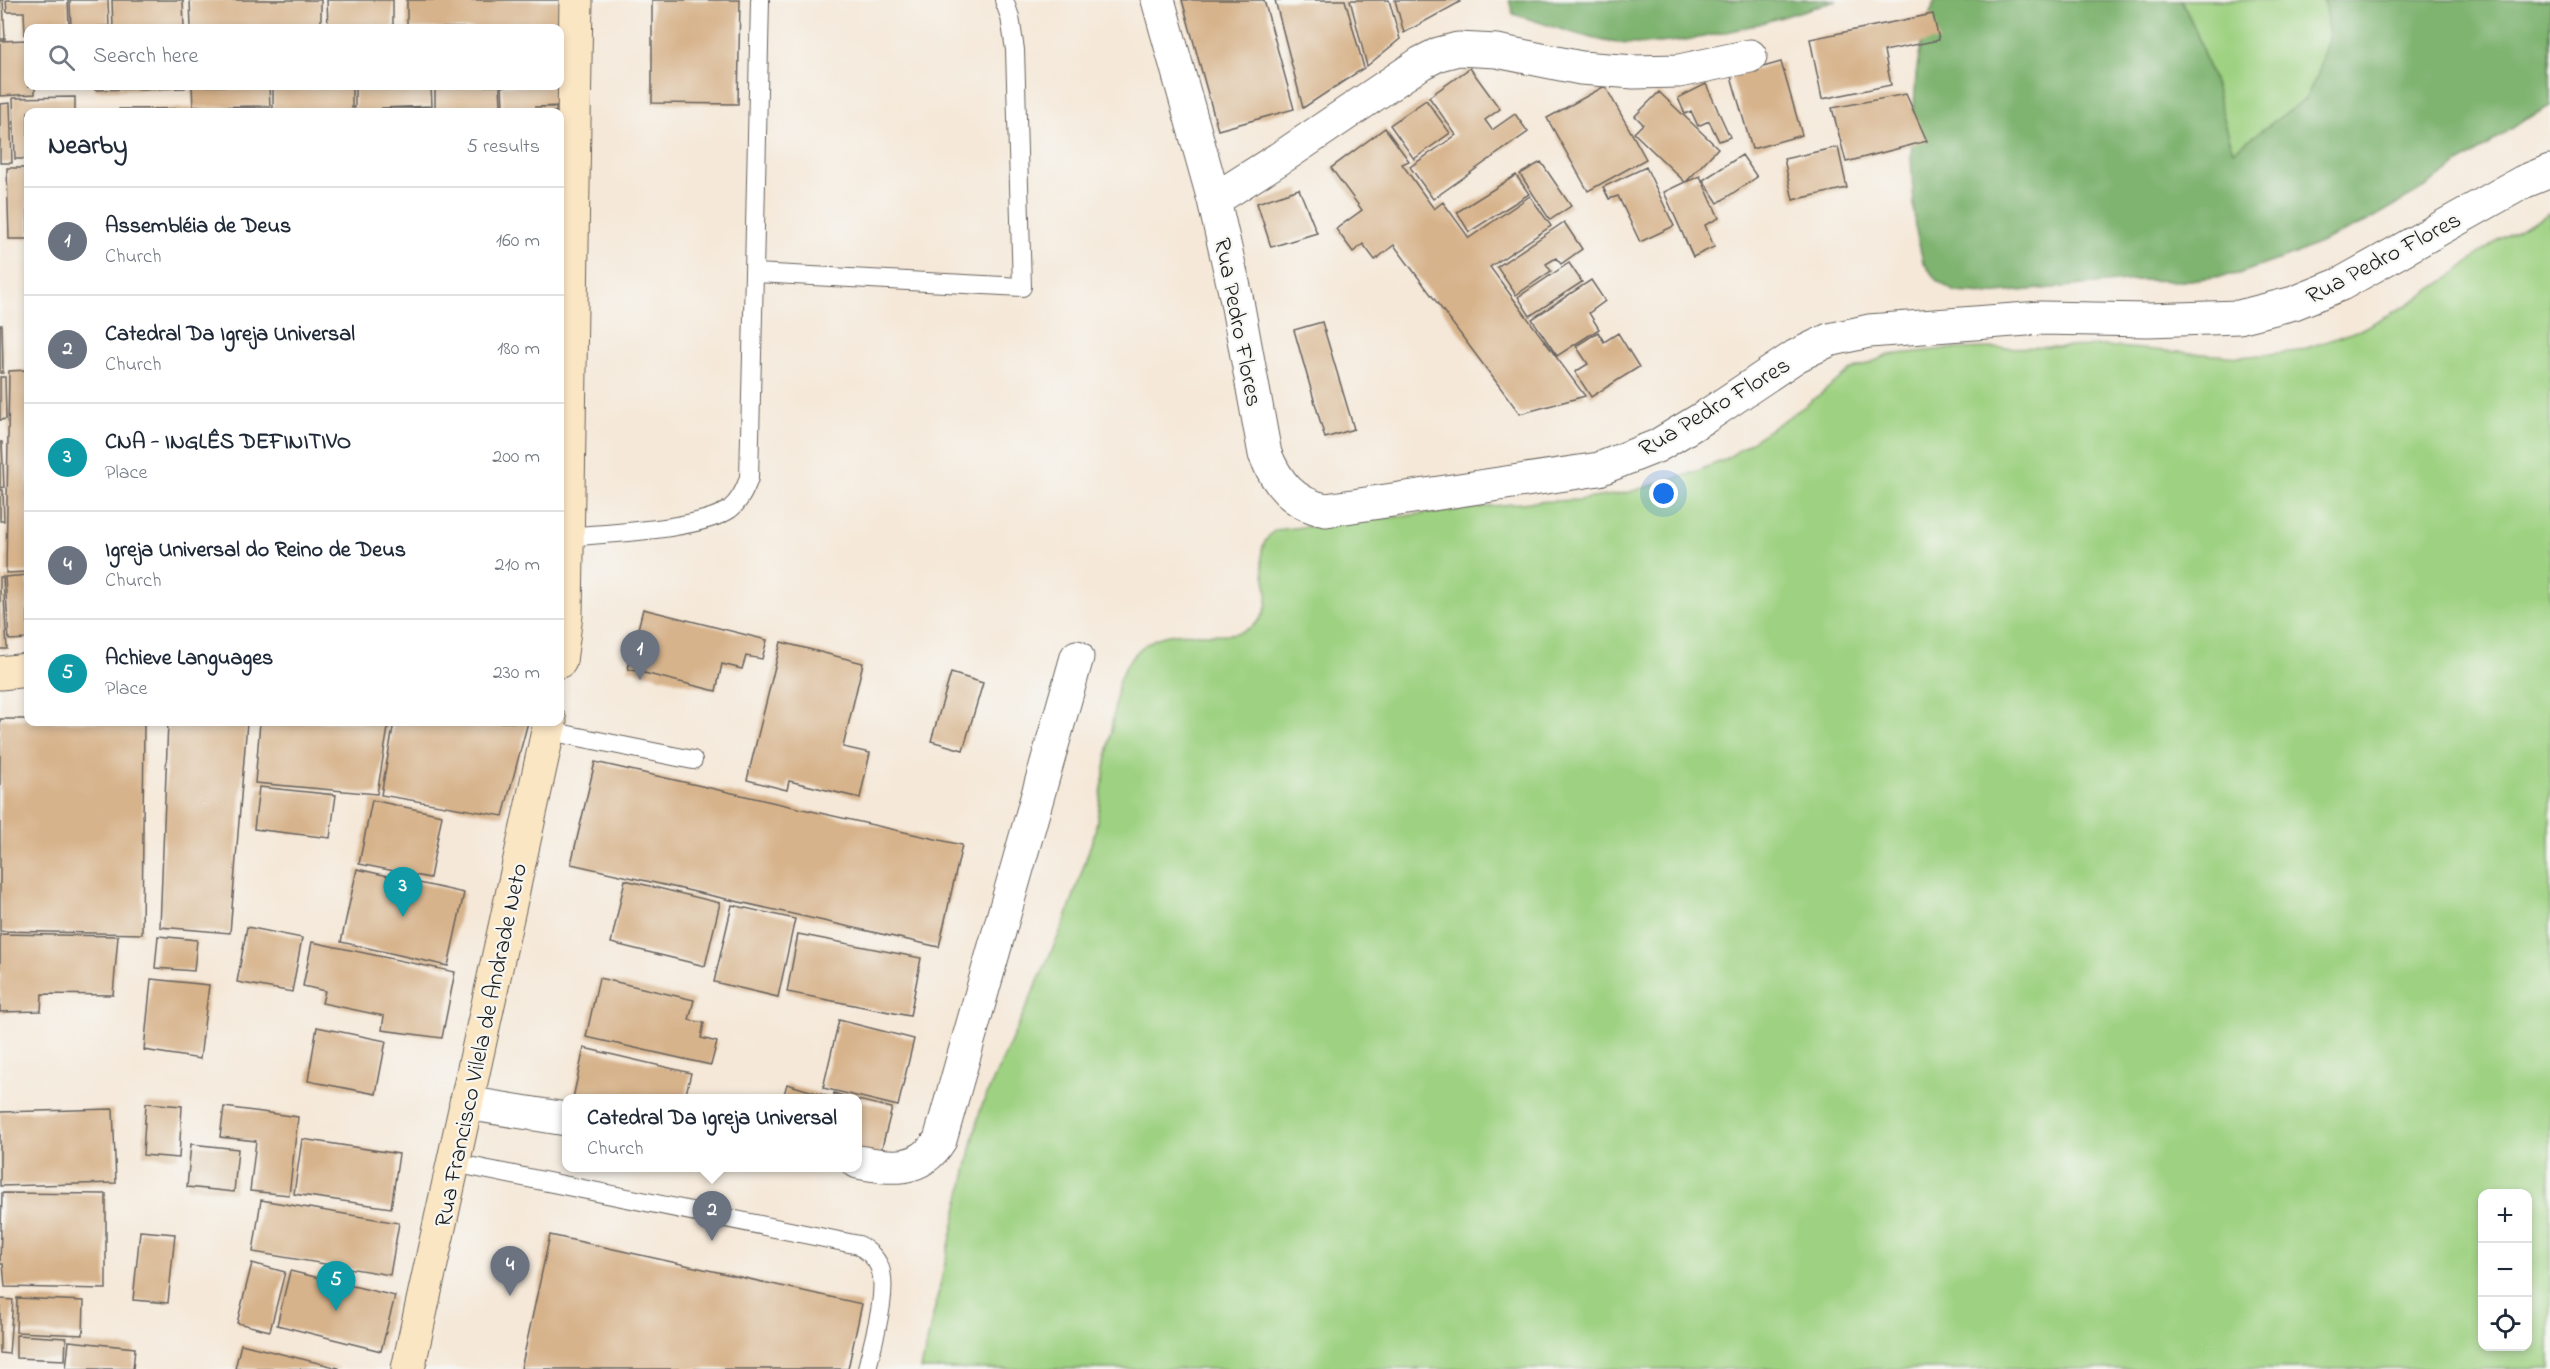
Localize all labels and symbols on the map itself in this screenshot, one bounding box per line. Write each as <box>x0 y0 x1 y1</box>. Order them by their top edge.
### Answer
street label: Rua Pedro Flores <box>2300 204 2468 315</box>
street label: Rua Pedro Flores <box>1203 235 1270 410</box>
street label: Rua Pedro Flores <box>1633 349 1798 467</box>
your location <box>1649 479 1678 508</box>
pin: 1 <box>620 630 660 680</box>
street label: Rua Francisco Vilela de Andrade Neto <box>427 860 538 1231</box>
pin: 3 <box>384 868 422 917</box>
pin: 2 <box>692 1192 732 1241</box>
pin: 4 <box>490 1246 530 1296</box>
pin: 5 <box>316 1262 356 1311</box>

